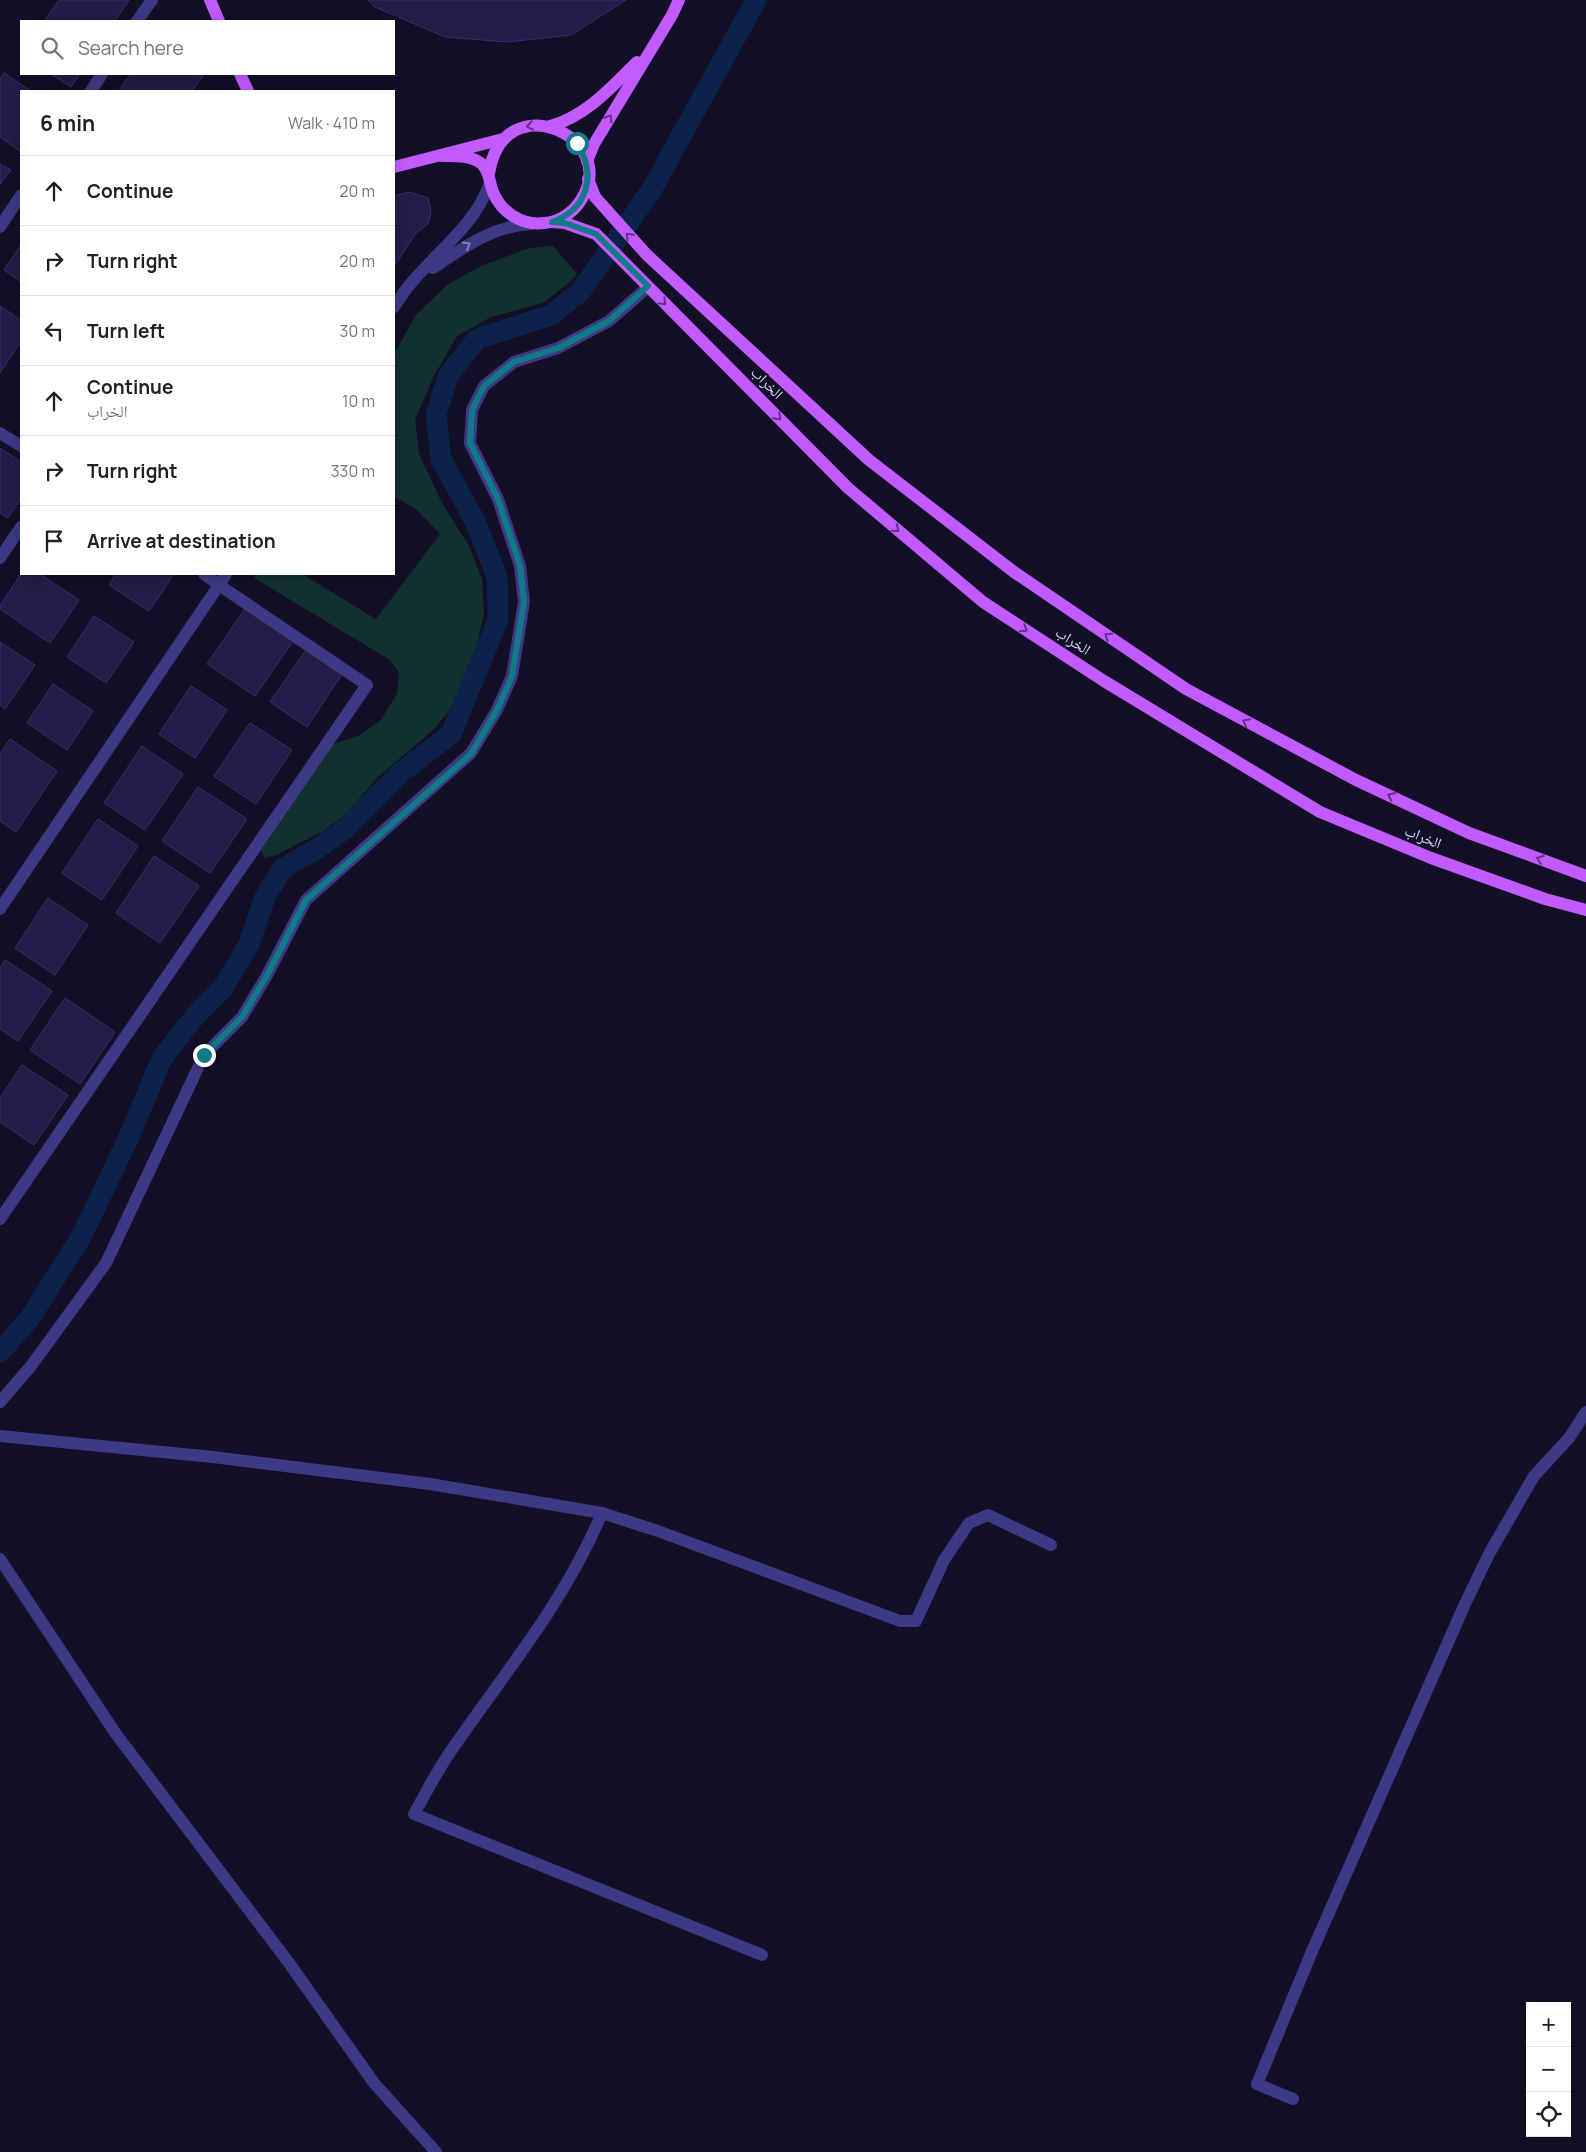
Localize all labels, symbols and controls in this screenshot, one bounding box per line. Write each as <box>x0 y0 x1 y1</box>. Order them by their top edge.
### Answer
search box <box>20 20 395 75</box>
icon: search <box>38 34 66 62</box>
text: Search here <box>78 35 184 61</box>
text: 6 min <box>40 109 95 137</box>
text: Walk · 410 m <box>288 112 375 134</box>
one-way arrow <box>603 115 613 124</box>
one-way arrow <box>526 121 535 131</box>
route start <box>566 132 589 155</box>
icon: ahead <box>40 177 68 205</box>
text: Continue <box>87 178 173 204</box>
text: 20 m <box>339 180 375 202</box>
one-way arrow <box>626 233 635 242</box>
one-way arrow <box>462 242 471 252</box>
icon: right <box>40 247 68 275</box>
text: Turn right <box>87 248 177 274</box>
text: 20 m <box>339 250 375 272</box>
one-way arrow <box>657 296 666 305</box>
icon: left <box>40 317 68 345</box>
text: Turn left <box>87 318 165 344</box>
text: 30 m <box>340 320 375 342</box>
street label: الخراب <box>747 362 788 403</box>
text: Continue <box>87 374 173 400</box>
icon: ahead <box>40 387 68 415</box>
text: 10 m <box>342 390 375 412</box>
text: الخراب <box>87 400 127 422</box>
one-way arrow <box>772 412 781 421</box>
icon: right <box>40 457 68 485</box>
text: Turn right <box>87 458 177 484</box>
text: 330 m <box>331 460 375 482</box>
one-way arrow <box>890 523 899 531</box>
icon: arrive <box>40 527 68 555</box>
text: Arrive at destination <box>87 528 276 554</box>
street label: الخراب <box>1052 621 1095 660</box>
one-way arrow <box>1018 622 1027 632</box>
one-way arrow <box>1105 633 1114 642</box>
one-way arrow <box>1243 718 1252 728</box>
one-way arrow <box>1387 792 1396 803</box>
street label: الخراب <box>1402 820 1445 853</box>
one-way arrow <box>1536 855 1545 866</box>
route end <box>193 1044 216 1067</box>
map controls <box>1526 2002 1571 2137</box>
button: + <box>1526 2002 1571 2047</box>
button: − <box>1526 2047 1571 2092</box>
button: locate <box>1526 2092 1571 2137</box>

